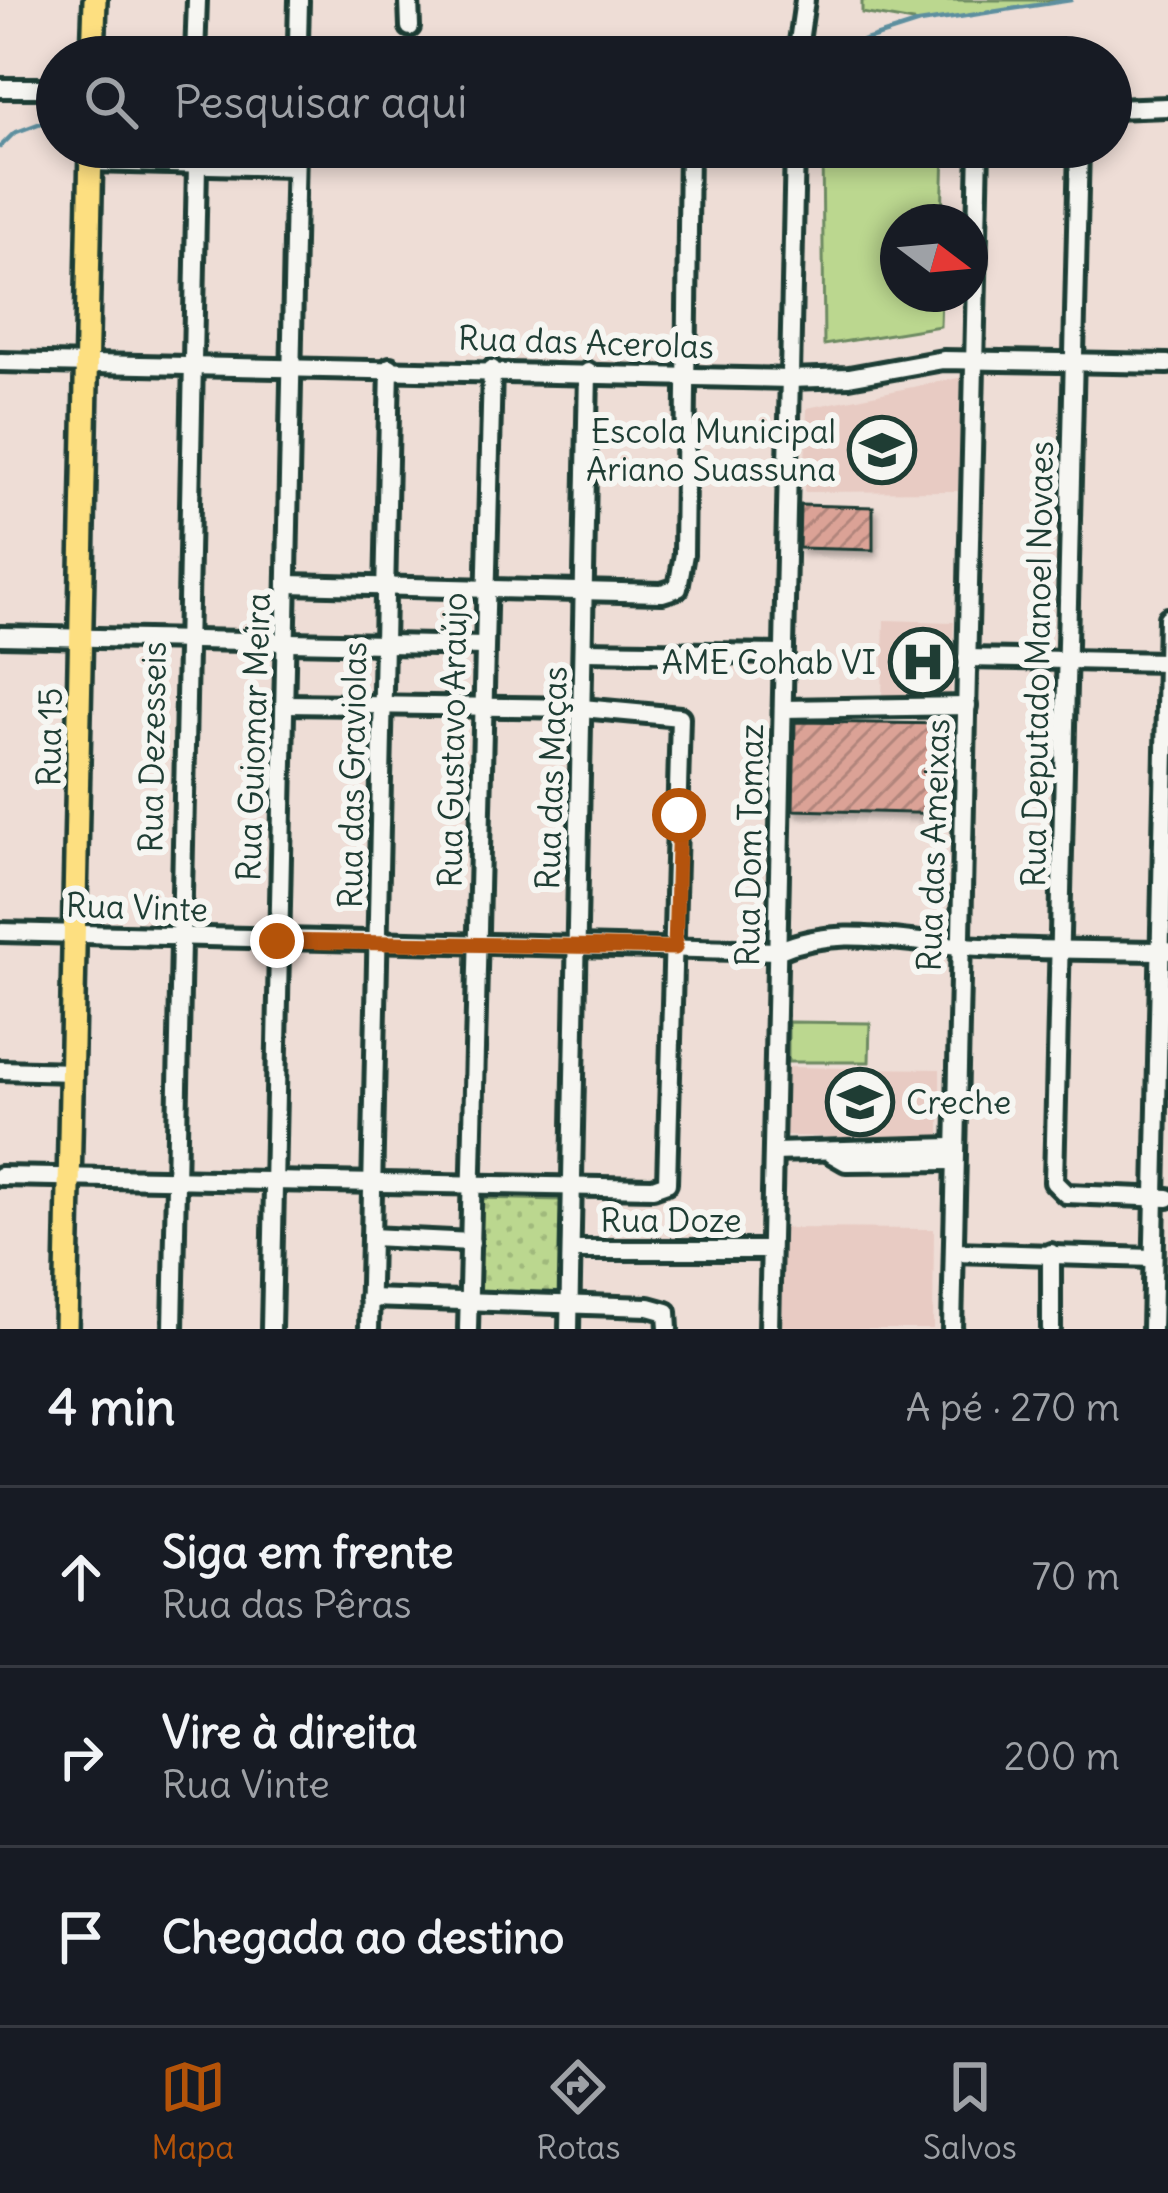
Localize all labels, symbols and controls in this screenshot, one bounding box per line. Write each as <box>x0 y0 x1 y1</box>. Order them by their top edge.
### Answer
search box <box>36 36 1132 168</box>
icon: search <box>78 69 144 135</box>
text: Pesquisar aqui <box>174 74 467 130</box>
north arrow <box>880 204 988 312</box>
street label: Rua das Acerolas <box>457 317 715 367</box>
place label: Escola Municipal Ariano Suassuna <box>586 410 836 490</box>
school or university icon: Escola Municipal Ariano Suassuna <box>847 415 917 485</box>
street label: Rua Deputado Manoel Novaes <box>1012 441 1062 887</box>
street label: Rua Guiomar Meira <box>227 592 279 882</box>
street label: Rua Gustavo Araújo <box>428 592 476 888</box>
hospital icon: AME Cohab VI <box>888 627 958 697</box>
street label: Rua Dezesseis <box>129 641 175 853</box>
street label: Rua das Graviolas <box>329 641 375 909</box>
place label: AME Cohab VI <box>662 641 876 683</box>
street label: Rua das Maças <box>526 666 576 890</box>
street label: Rua 15 <box>27 687 71 787</box>
street label: Rua das Ameixas <box>908 718 958 972</box>
street label: Rua Dom Tomaz <box>726 723 772 967</box>
route start <box>652 788 706 842</box>
street label: Rua Vinte <box>65 884 209 930</box>
route end <box>250 914 304 968</box>
school or university icon: Creche <box>825 1067 895 1137</box>
place label: Creche <box>906 1081 1011 1123</box>
street label: Rua Doze <box>600 1199 742 1241</box>
text: 4 min <box>48 1375 175 1439</box>
text: A pé · 270 m <box>906 1383 1120 1432</box>
text: Siga em frente <box>162 1524 454 1580</box>
icon: ahead <box>48 1544 114 1610</box>
text: 70 m <box>1032 1552 1120 1601</box>
text: Rua das Pêras <box>162 1580 411 1629</box>
text: Vire à direita <box>162 1704 417 1760</box>
icon: right <box>48 1724 114 1790</box>
text: 200 m <box>1004 1732 1120 1781</box>
text: Rua Vinte <box>162 1760 330 1809</box>
icon: arrive <box>48 1904 114 1970</box>
text: Chegada ao destino <box>162 1909 564 1965</box>
tab: Mapa <box>151 2054 234 2168</box>
tab: Rotas <box>536 2054 620 2168</box>
tab: Salvos <box>923 2054 1017 2168</box>

